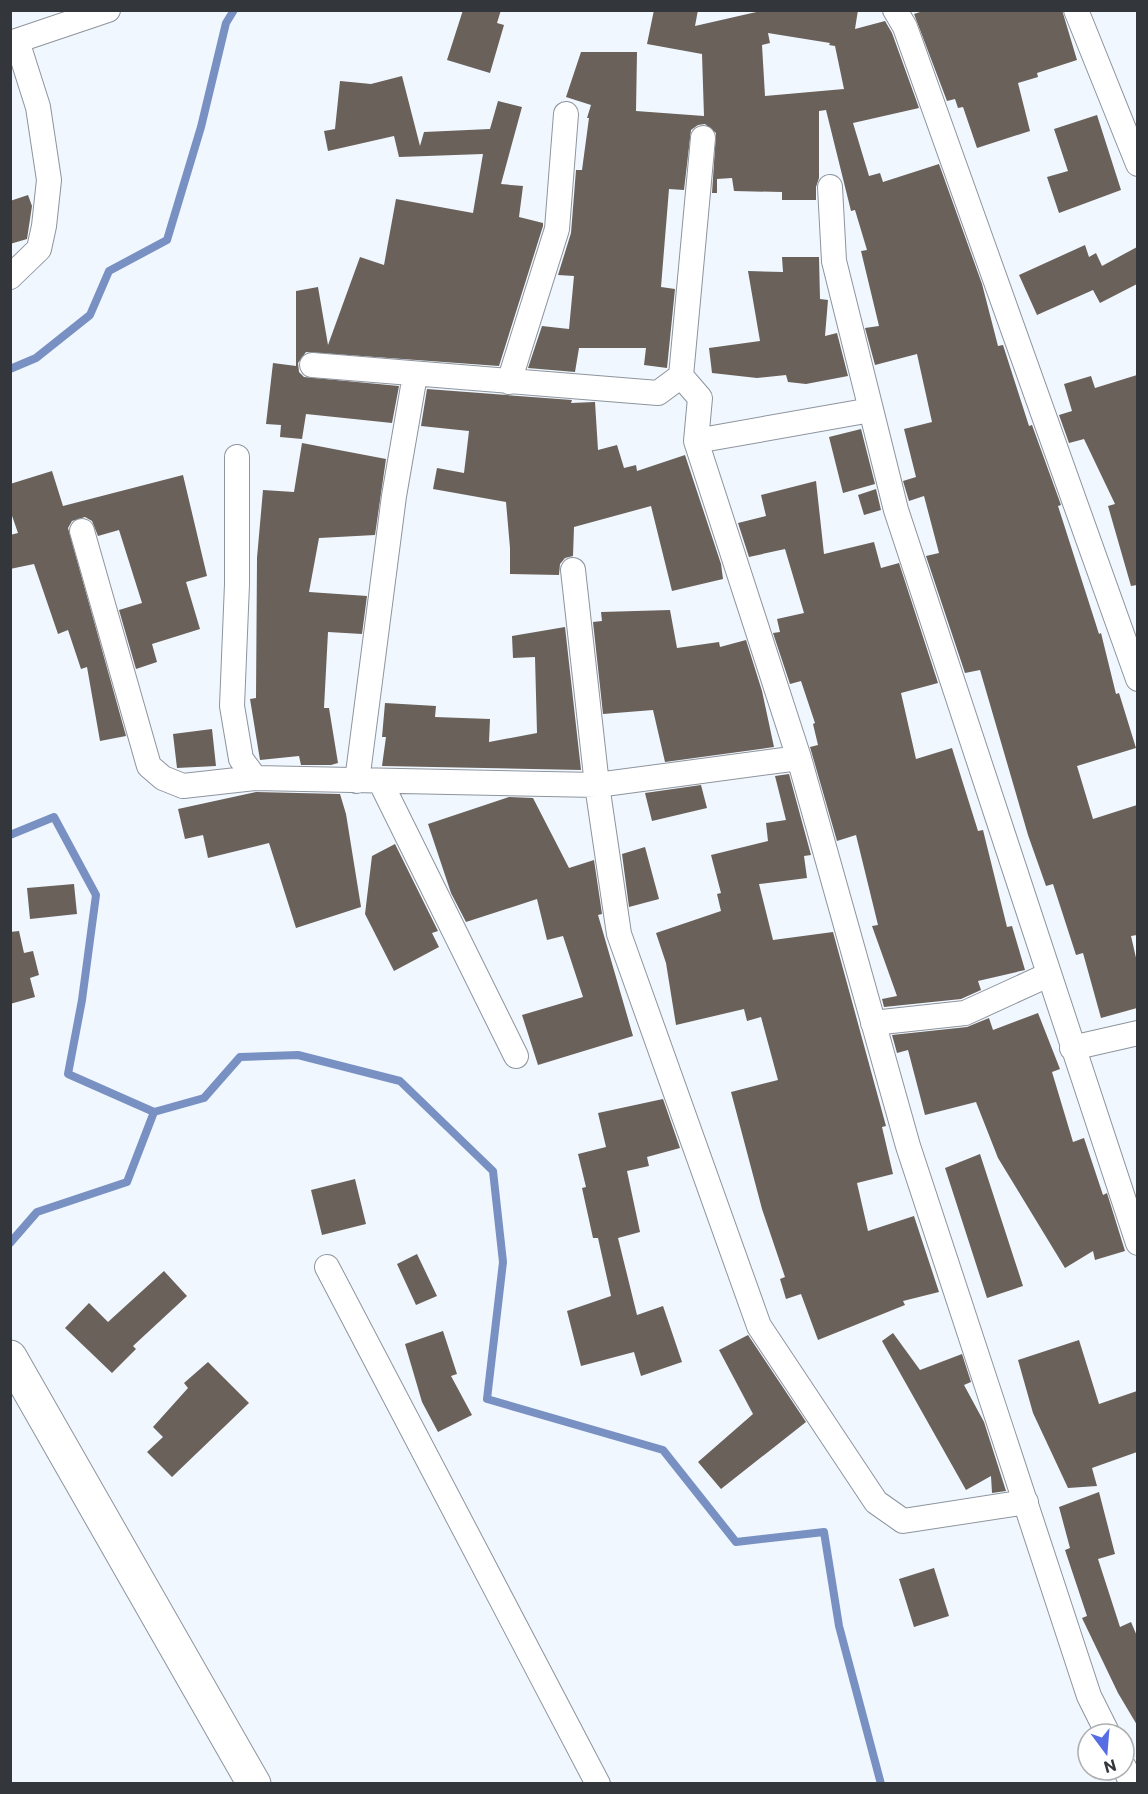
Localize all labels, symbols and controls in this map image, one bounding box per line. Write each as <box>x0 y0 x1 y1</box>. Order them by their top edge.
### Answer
north arrow <box>1076 1722 1136 1782</box>
text: N <box>1102 1756 1119 1778</box>

